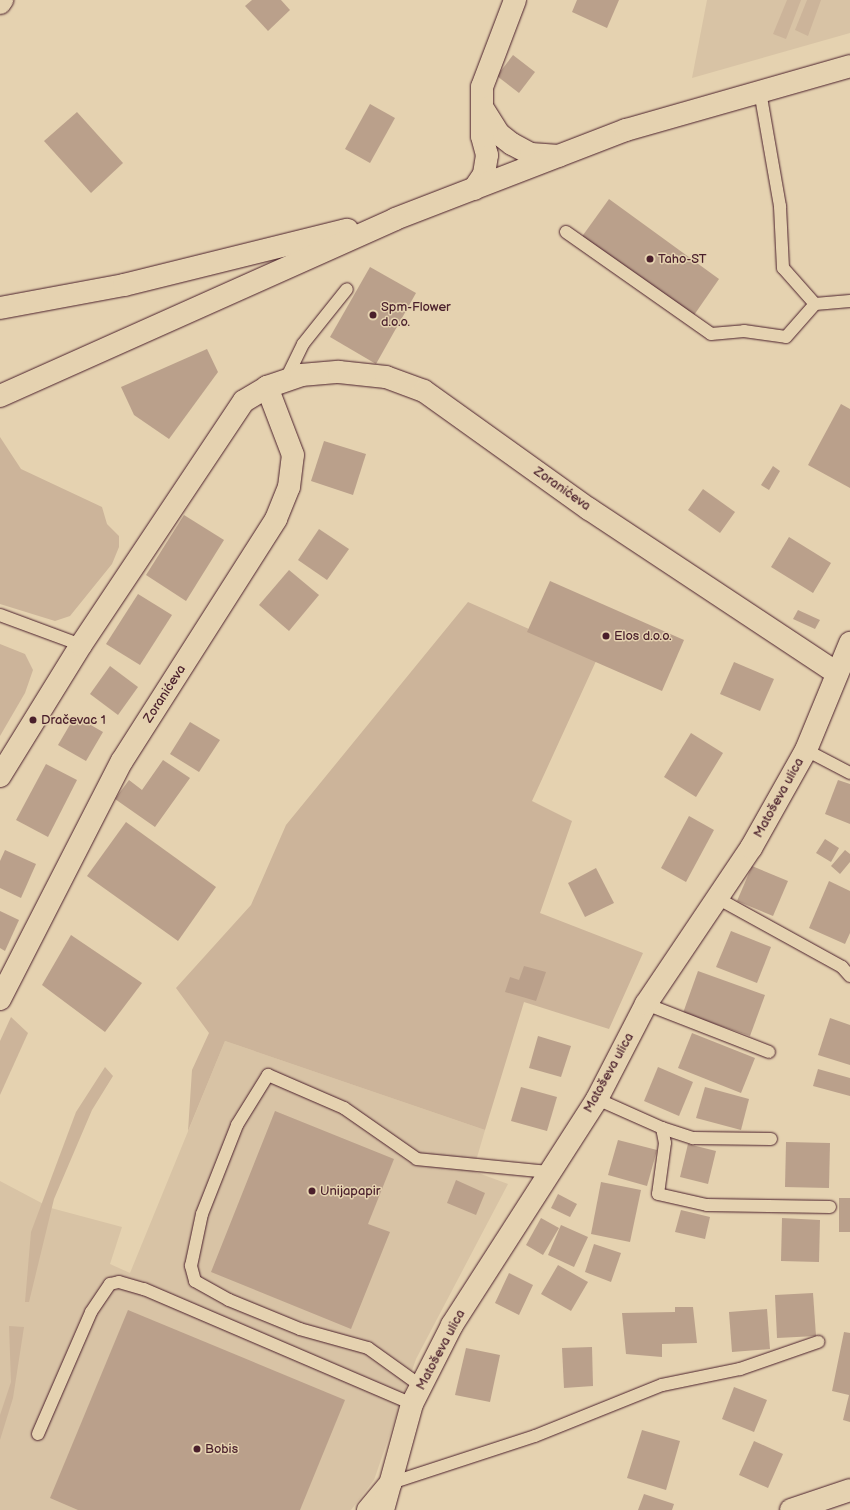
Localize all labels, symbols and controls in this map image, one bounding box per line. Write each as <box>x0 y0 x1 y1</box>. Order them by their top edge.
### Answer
place label: Taho-ST <box>658 251 707 267</box>
marker: Taho-ST <box>645 254 655 264</box>
place label: Spm-Flower d.o.o. <box>381 300 451 331</box>
marker: Spm-Flower d.o.o. <box>368 310 378 320</box>
street label: Zoranićeva <box>531 464 593 514</box>
place label: Elos d.o.o. <box>614 628 672 644</box>
marker: Elos d.o.o. <box>601 631 611 641</box>
street label: Zoranićeva <box>141 662 189 726</box>
place label: Dračevac 1 <box>41 712 106 728</box>
marker: Dračevac 1 <box>28 715 38 725</box>
street label: Matoševa ulica <box>751 755 807 841</box>
street label: Matoševa ulica <box>581 1030 637 1116</box>
place label: Unijapapir <box>320 1183 381 1199</box>
marker: Unijapapir <box>307 1186 317 1196</box>
street label: Matoševa ulica <box>413 1307 469 1393</box>
place label: Bobis <box>205 1441 238 1457</box>
marker: Bobis <box>192 1444 202 1454</box>

